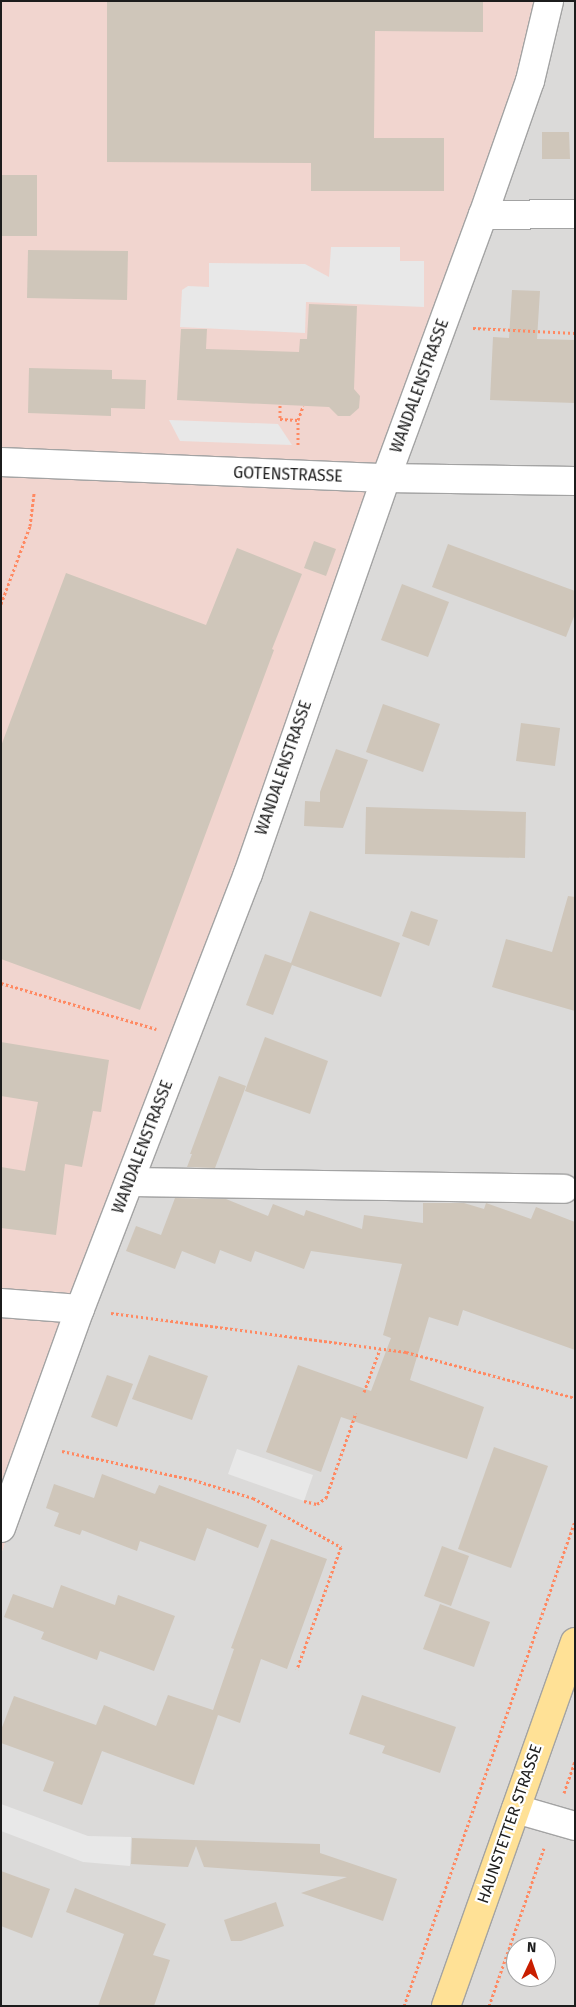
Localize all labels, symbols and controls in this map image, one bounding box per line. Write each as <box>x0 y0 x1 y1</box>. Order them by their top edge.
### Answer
street label: WANDALENSTRASSE <box>387 316 453 456</box>
street label: GOTENSTRASSE <box>233 463 343 487</box>
street label: WANDALENSTRASSE <box>252 698 316 838</box>
street label: WANDALENSTRASSE <box>109 1078 177 1216</box>
street label: HAUNSTETTER STRASSE <box>474 1742 546 1906</box>
north arrow <box>506 1937 556 1987</box>
text: N <box>527 1939 537 1956</box>

